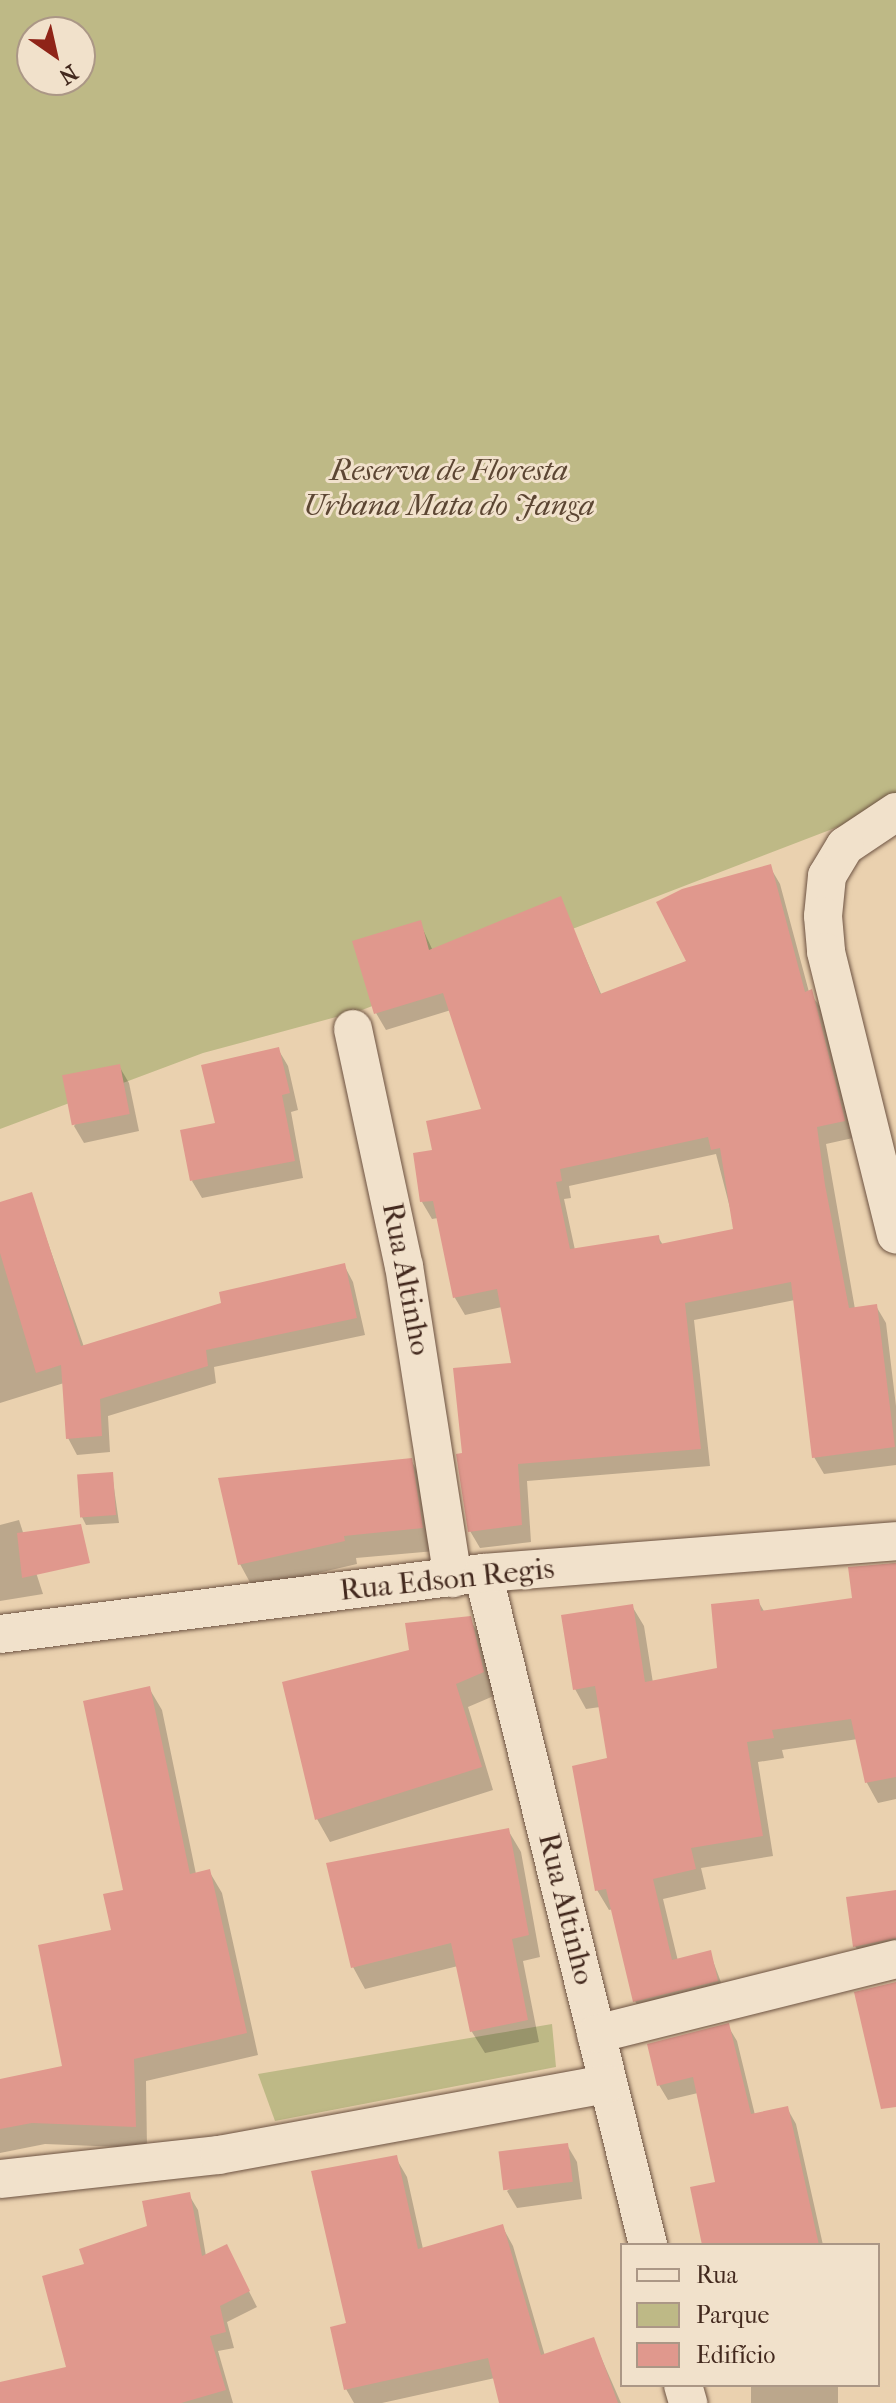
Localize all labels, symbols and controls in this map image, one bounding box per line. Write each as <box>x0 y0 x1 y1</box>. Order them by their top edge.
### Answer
north arrow <box>16 16 96 96</box>
text: N <box>54 59 83 90</box>
park label: Reserva de Floresta Urbana Mata do Janga <box>303 453 595 524</box>
street label: Rua Altinho <box>374 1199 438 1359</box>
street label: Rua Edson Regis <box>338 1551 556 1609</box>
street label: Rua Altinho <box>530 1829 602 1989</box>
legend <box>620 2243 880 2387</box>
text: Rua <box>696 2261 738 2289</box>
text: Parque <box>696 2301 769 2329</box>
text: Edifício <box>696 2341 775 2369</box>

